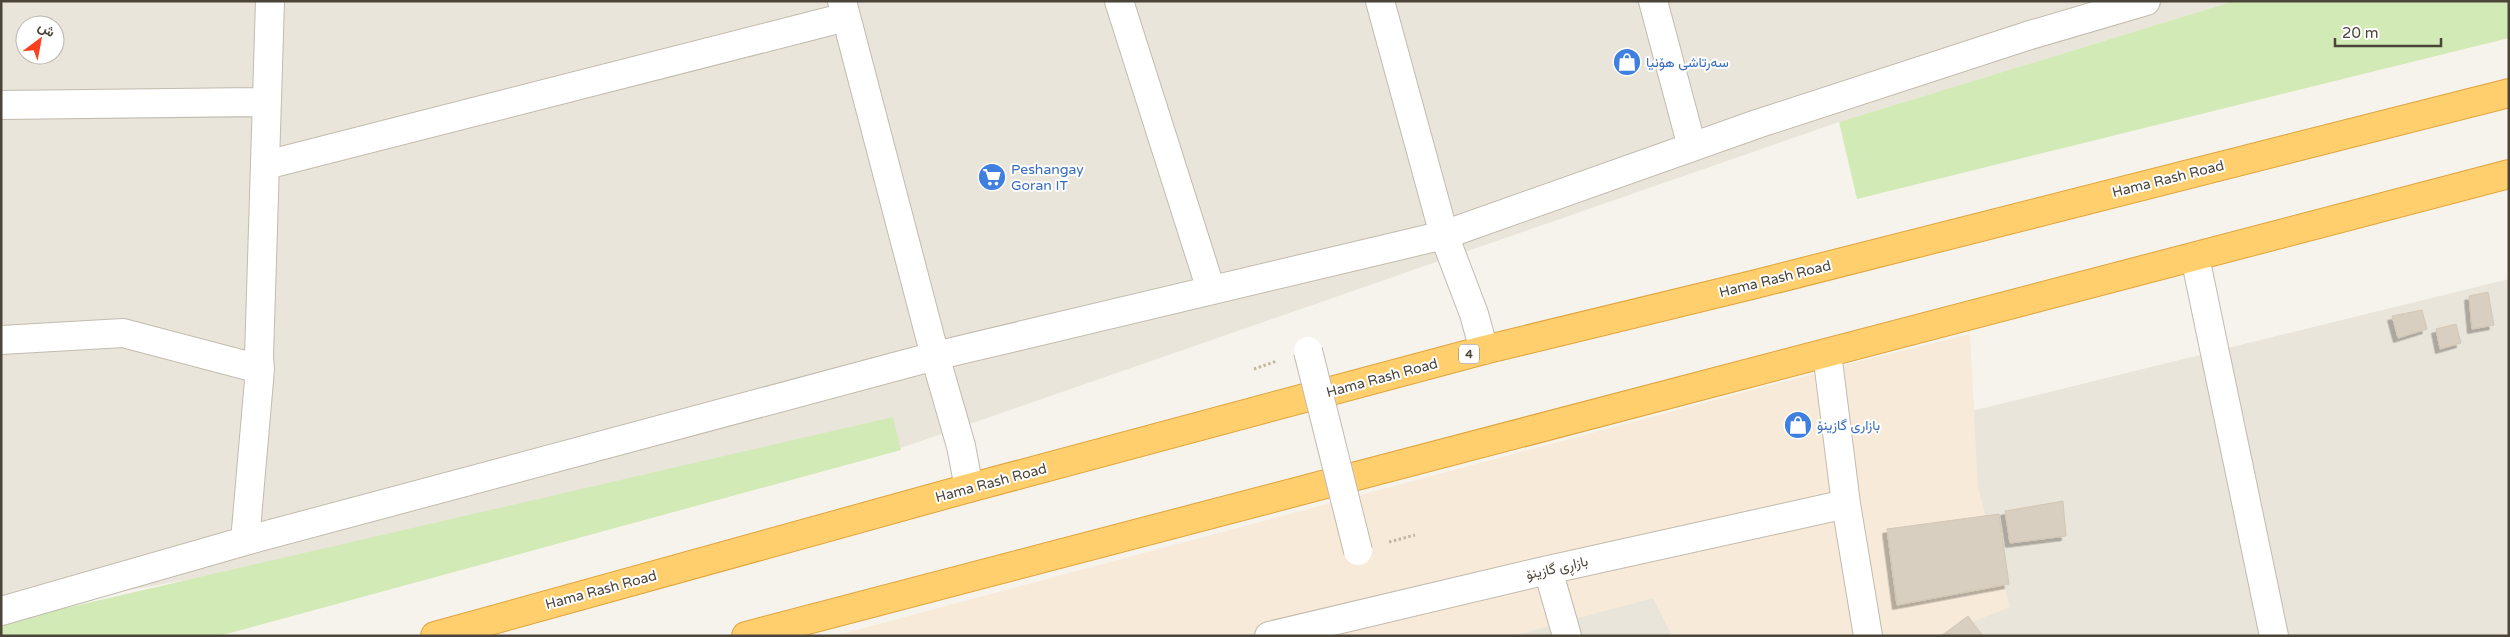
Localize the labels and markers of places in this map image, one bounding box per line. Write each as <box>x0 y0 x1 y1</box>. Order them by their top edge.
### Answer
shop icon: سەرتاشی هۆنیا <box>1612 47 1642 77</box>
place label: سەرتاشی هۆنیا <box>1646 54 1729 71</box>
place label: Peshangay Goran IT <box>1011 161 1084 194</box>
supermarket icon: Peshangay Goran IT <box>977 162 1007 192</box>
shop icon: بازاری گازینۆ <box>1783 410 1813 440</box>
place label: بازاری گازینۆ <box>1817 417 1880 434</box>

